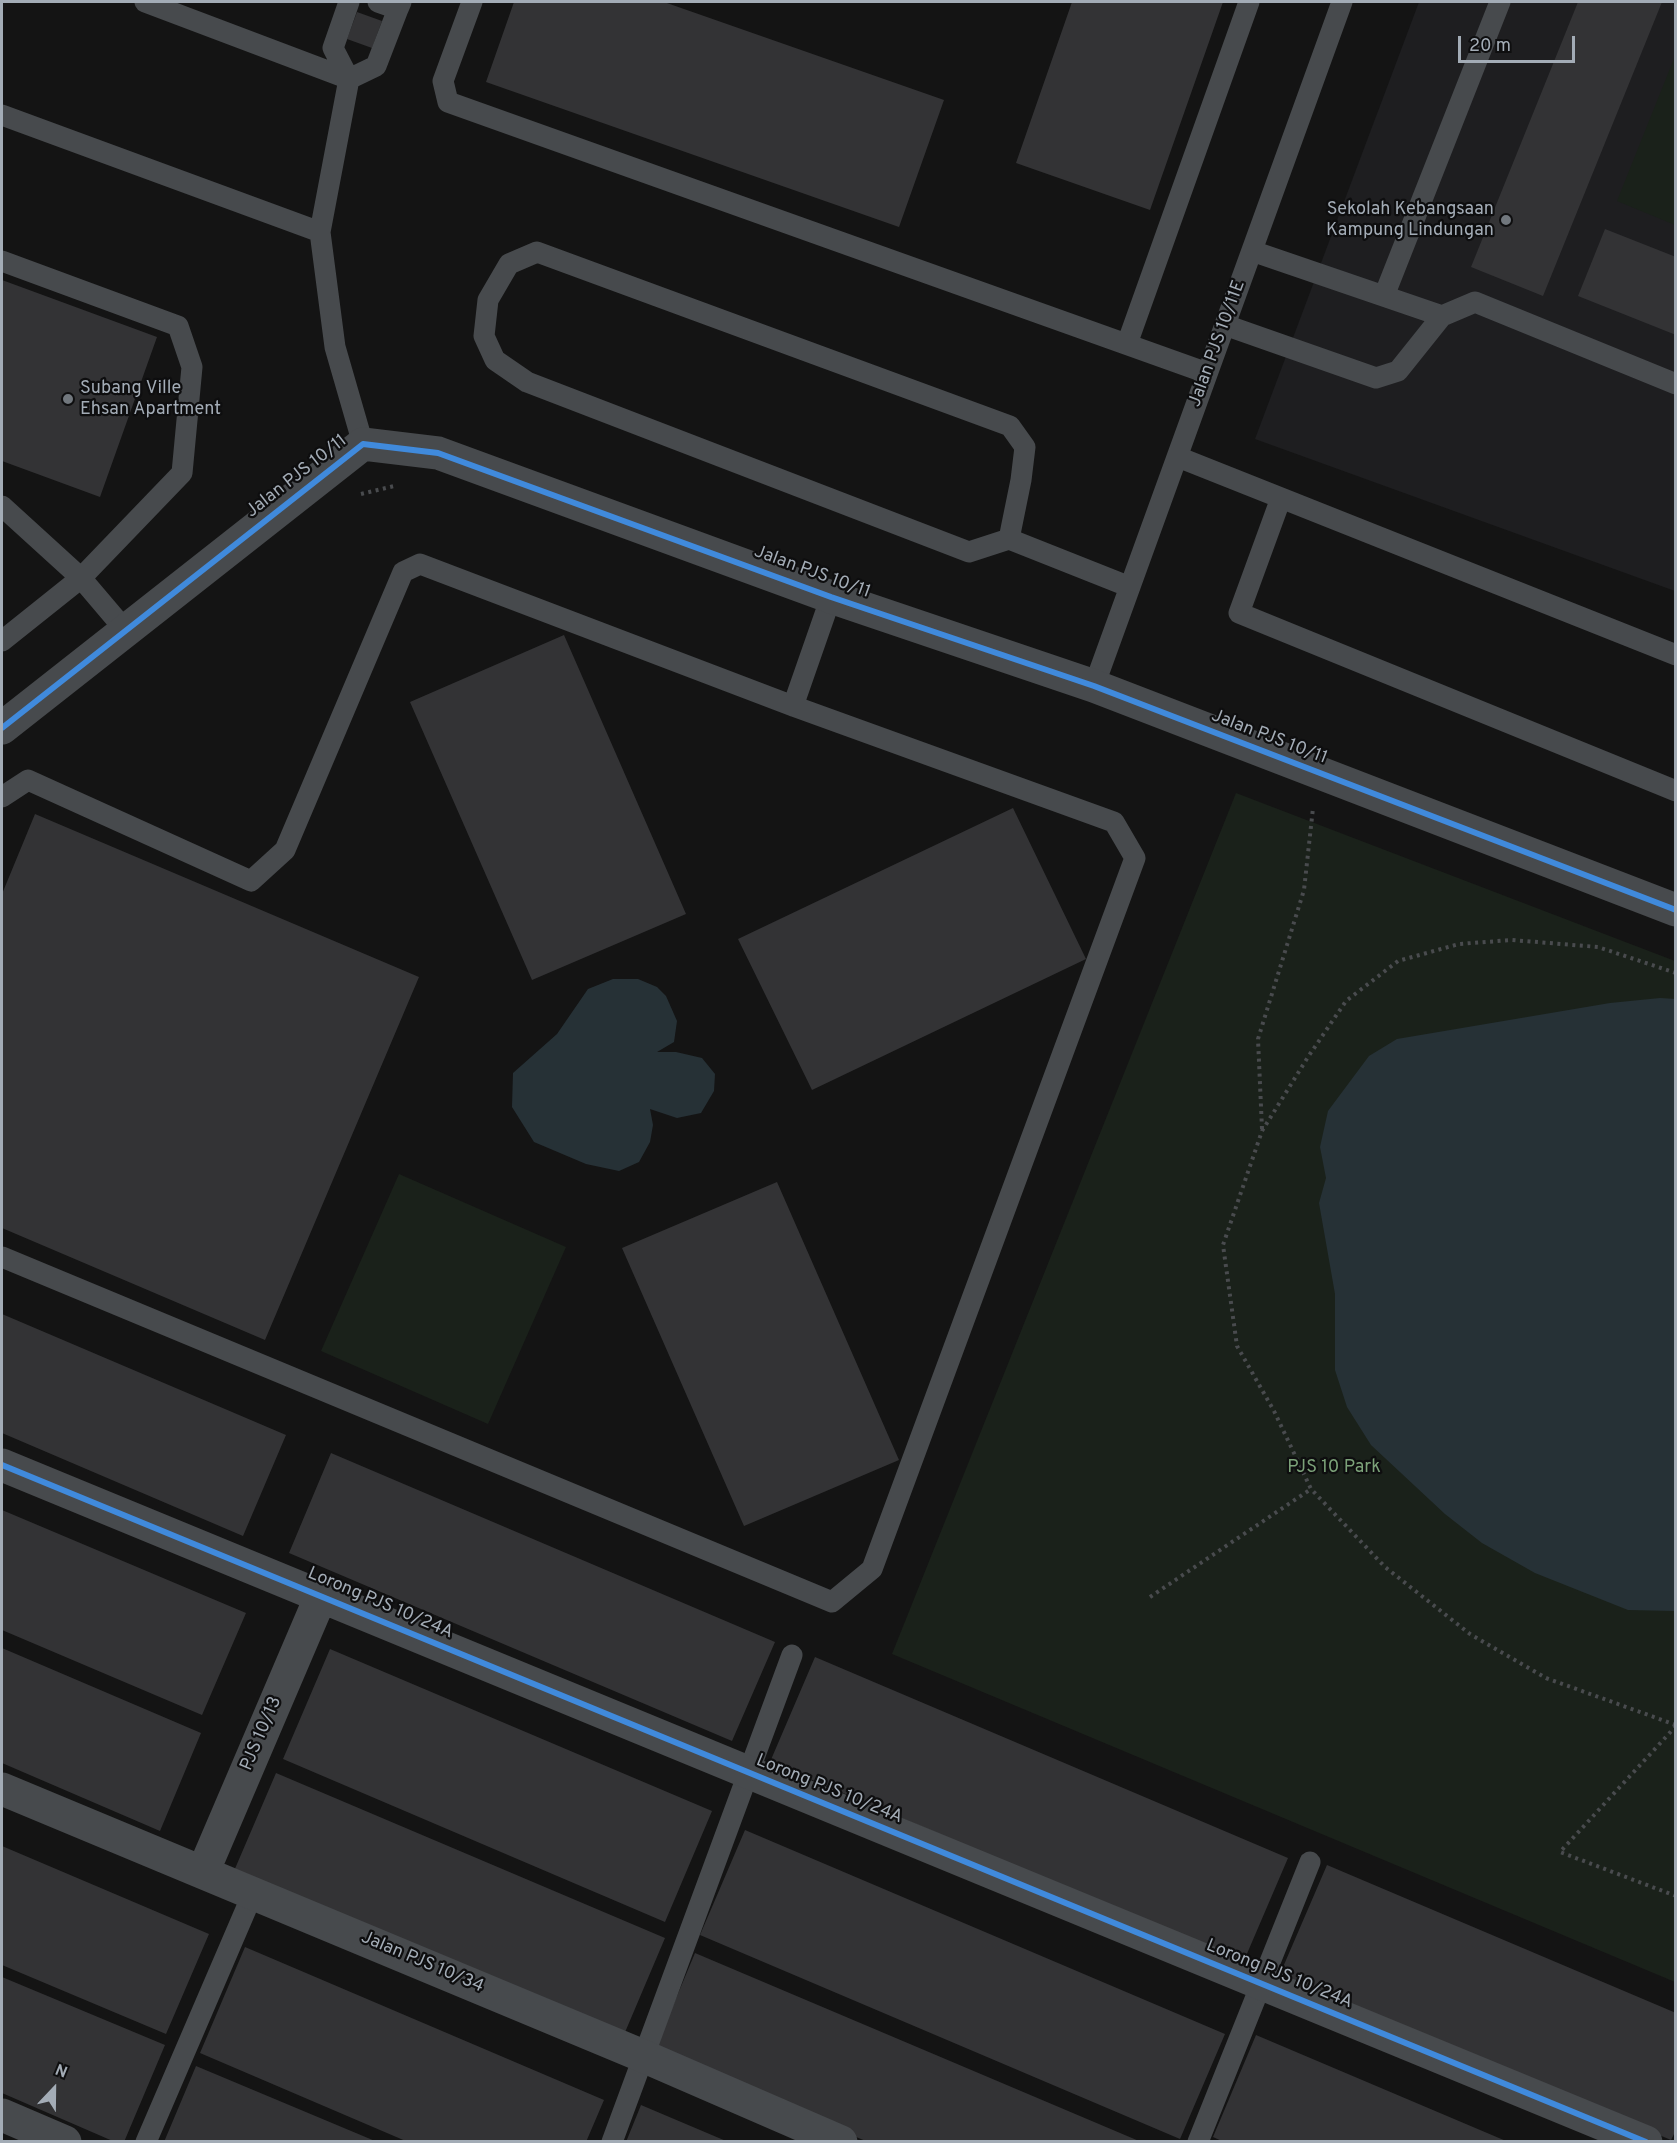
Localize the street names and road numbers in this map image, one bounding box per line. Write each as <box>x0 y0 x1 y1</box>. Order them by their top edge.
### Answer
street label: Jalan PJS 10/11E <box>1185 278 1251 410</box>
street label: Jalan PJS 10/11 <box>242 431 352 523</box>
street label: Jalan PJS 10/11 <box>751 542 873 604</box>
street label: Jalan PJS 10/11 <box>1208 706 1330 770</box>
street label: Lorong PJS 10/24A <box>304 1564 456 1644</box>
street label: PJS 10/13 <box>237 1694 287 1774</box>
street label: Lorong PJS 10/24A <box>753 1751 905 1829</box>
street label: Jalan PJS 10/34 <box>357 1927 487 1999</box>
street label: Lorong PJS 10/24A <box>1203 1936 1355 2014</box>

